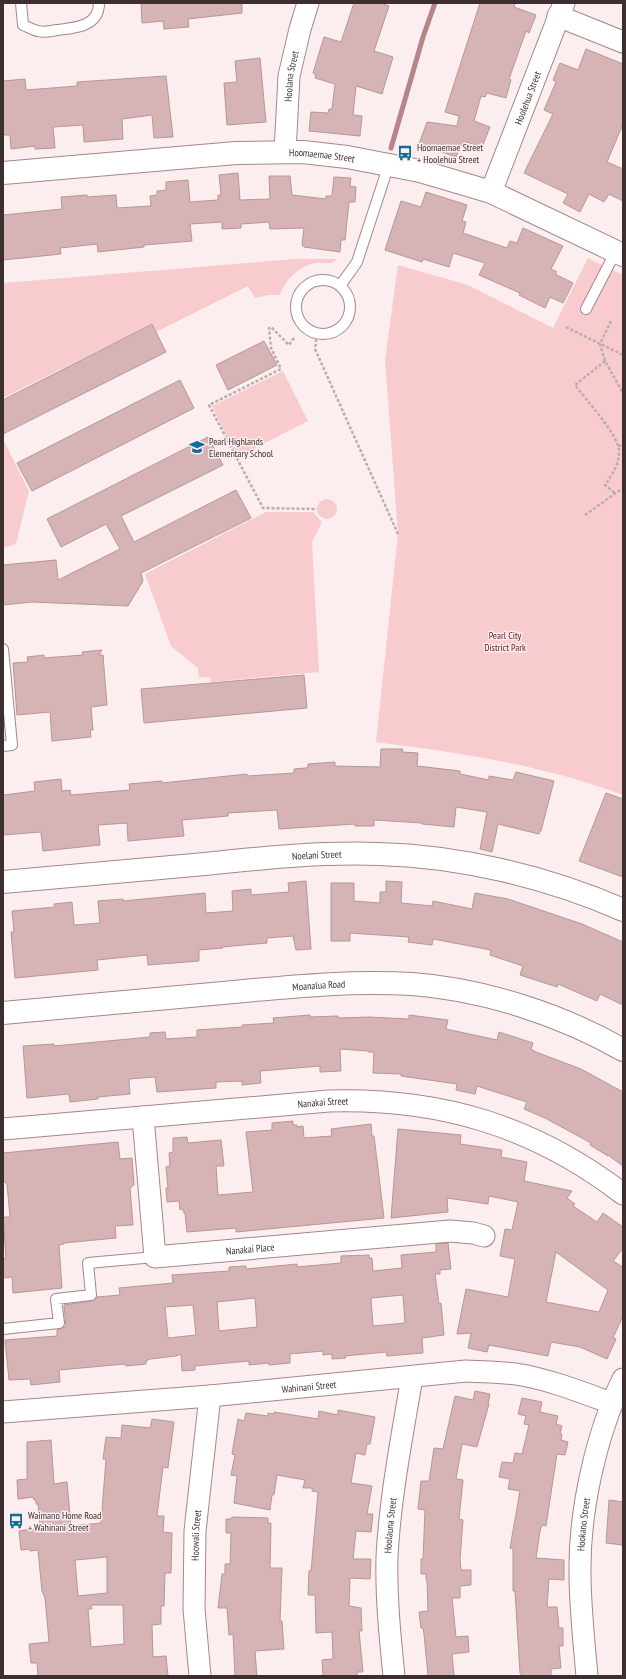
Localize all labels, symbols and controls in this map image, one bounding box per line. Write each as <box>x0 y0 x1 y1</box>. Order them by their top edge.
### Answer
street label: Hoolana Street <box>282 49 302 102</box>
street label: Hoolehua Street <box>512 69 544 126</box>
place label: Hoomaemae Street + Hoolehua Street <box>417 141 483 166</box>
bus stop icon: Hoomaemae Street + Hoolehua Street <box>396 144 414 162</box>
street label: Hoomaemae Street <box>289 146 356 165</box>
place label: Pearl Highlands Elementary School <box>209 435 274 460</box>
school or university icon: Pearl Highlands Elementary School <box>188 438 206 456</box>
park label: Pearl City District Park <box>484 629 526 654</box>
street label: Noelani Street <box>292 848 342 863</box>
street label: Moanalua Road <box>292 977 345 994</box>
street label: Nanakai Street <box>297 1095 349 1111</box>
street label: Nanakai Place <box>226 1241 275 1258</box>
street label: Wahinani Street <box>281 1378 337 1396</box>
street label: Hoolauna Street <box>381 1497 399 1554</box>
street label: Hookano Street <box>574 1497 593 1551</box>
place label: Waimano Home Road + Wahinani Street <box>28 1509 101 1534</box>
street label: Hoowali Street <box>189 1509 204 1561</box>
bus stop icon: Waimano Home Road + Wahinani Street <box>7 1512 25 1530</box>

